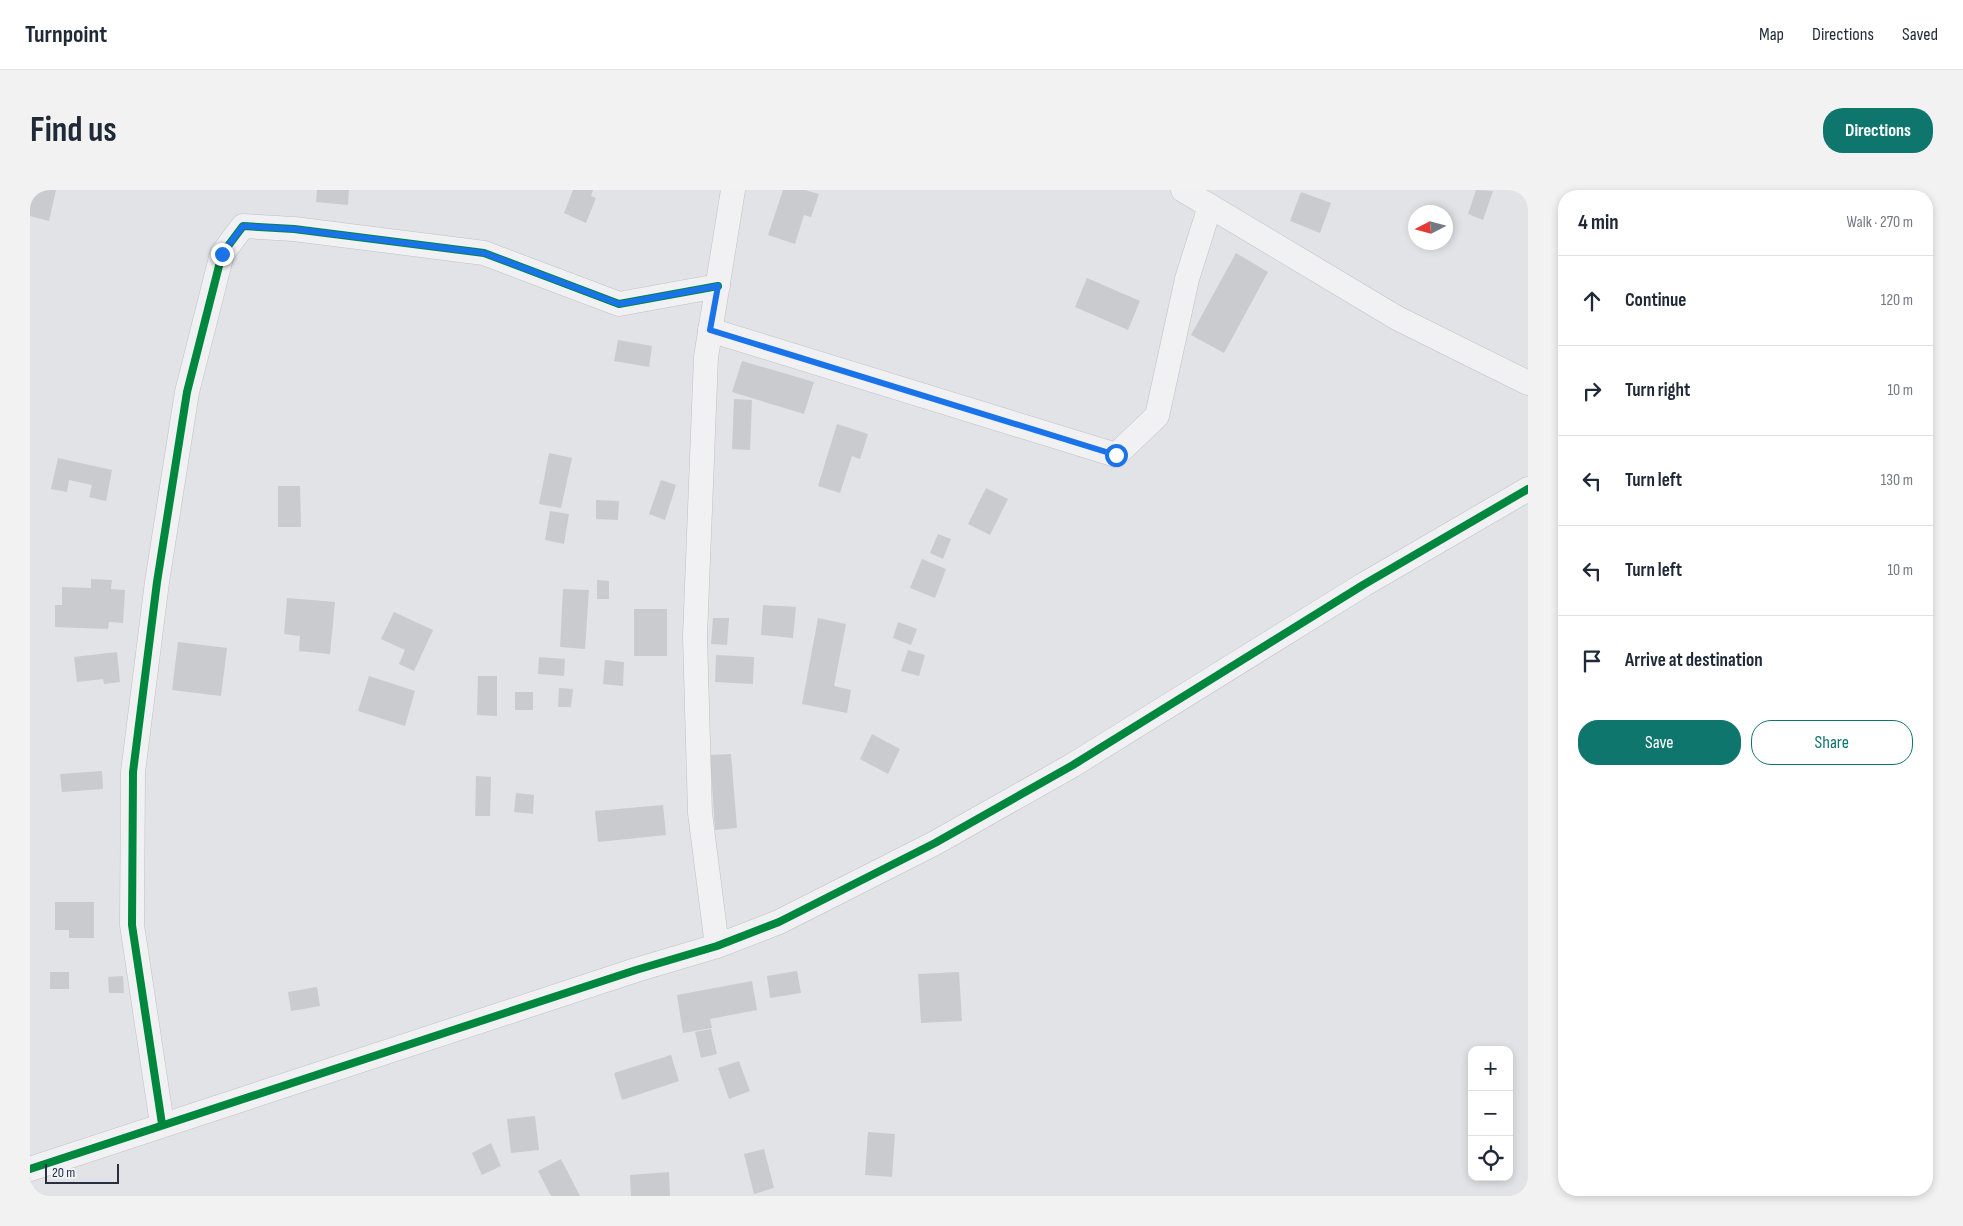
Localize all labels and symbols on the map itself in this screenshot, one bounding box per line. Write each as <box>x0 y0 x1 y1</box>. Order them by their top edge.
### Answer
north arrow <box>1408 205 1453 250</box>
route end <box>211 243 234 266</box>
route start <box>1105 444 1128 467</box>
scale bar <box>45 1161 119 1184</box>

